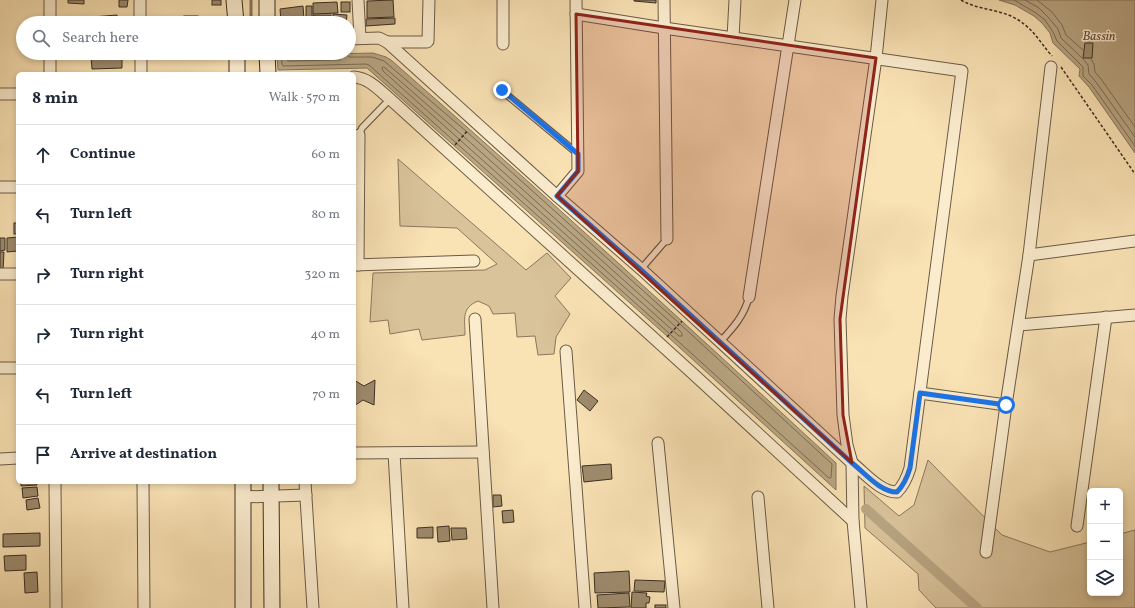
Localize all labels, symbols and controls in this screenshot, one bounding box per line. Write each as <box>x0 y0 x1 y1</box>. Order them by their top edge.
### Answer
search box <box>16 16 356 60</box>
icon: search <box>30 27 52 49</box>
text: Search here <box>62 28 139 49</box>
water label: Bassin <box>1082 28 1116 46</box>
route end <box>493 81 511 99</box>
text: 8 min <box>32 87 78 110</box>
text: Walk · 570 m <box>269 89 340 107</box>
icon: ahead <box>32 144 54 166</box>
text: Continue <box>70 144 135 165</box>
text: 60 m <box>312 146 340 164</box>
icon: left <box>32 204 54 226</box>
text: Turn left <box>70 204 132 225</box>
text: 80 m <box>311 206 340 224</box>
icon: right <box>32 264 54 286</box>
text: Turn right <box>70 264 144 285</box>
text: 320 m <box>305 266 340 284</box>
icon: right <box>32 324 54 346</box>
text: Turn right <box>70 324 144 345</box>
text: 40 m <box>311 326 340 344</box>
icon: left <box>32 384 54 406</box>
text: Turn left <box>70 384 132 405</box>
text: 70 m <box>312 386 340 404</box>
route start <box>997 396 1015 414</box>
icon: arrive <box>32 444 54 466</box>
text: Arrive at destination <box>70 444 217 465</box>
map controls <box>1087 488 1123 596</box>
button: + <box>1087 488 1123 524</box>
button: − <box>1087 524 1123 560</box>
button: layers <box>1087 560 1123 596</box>

